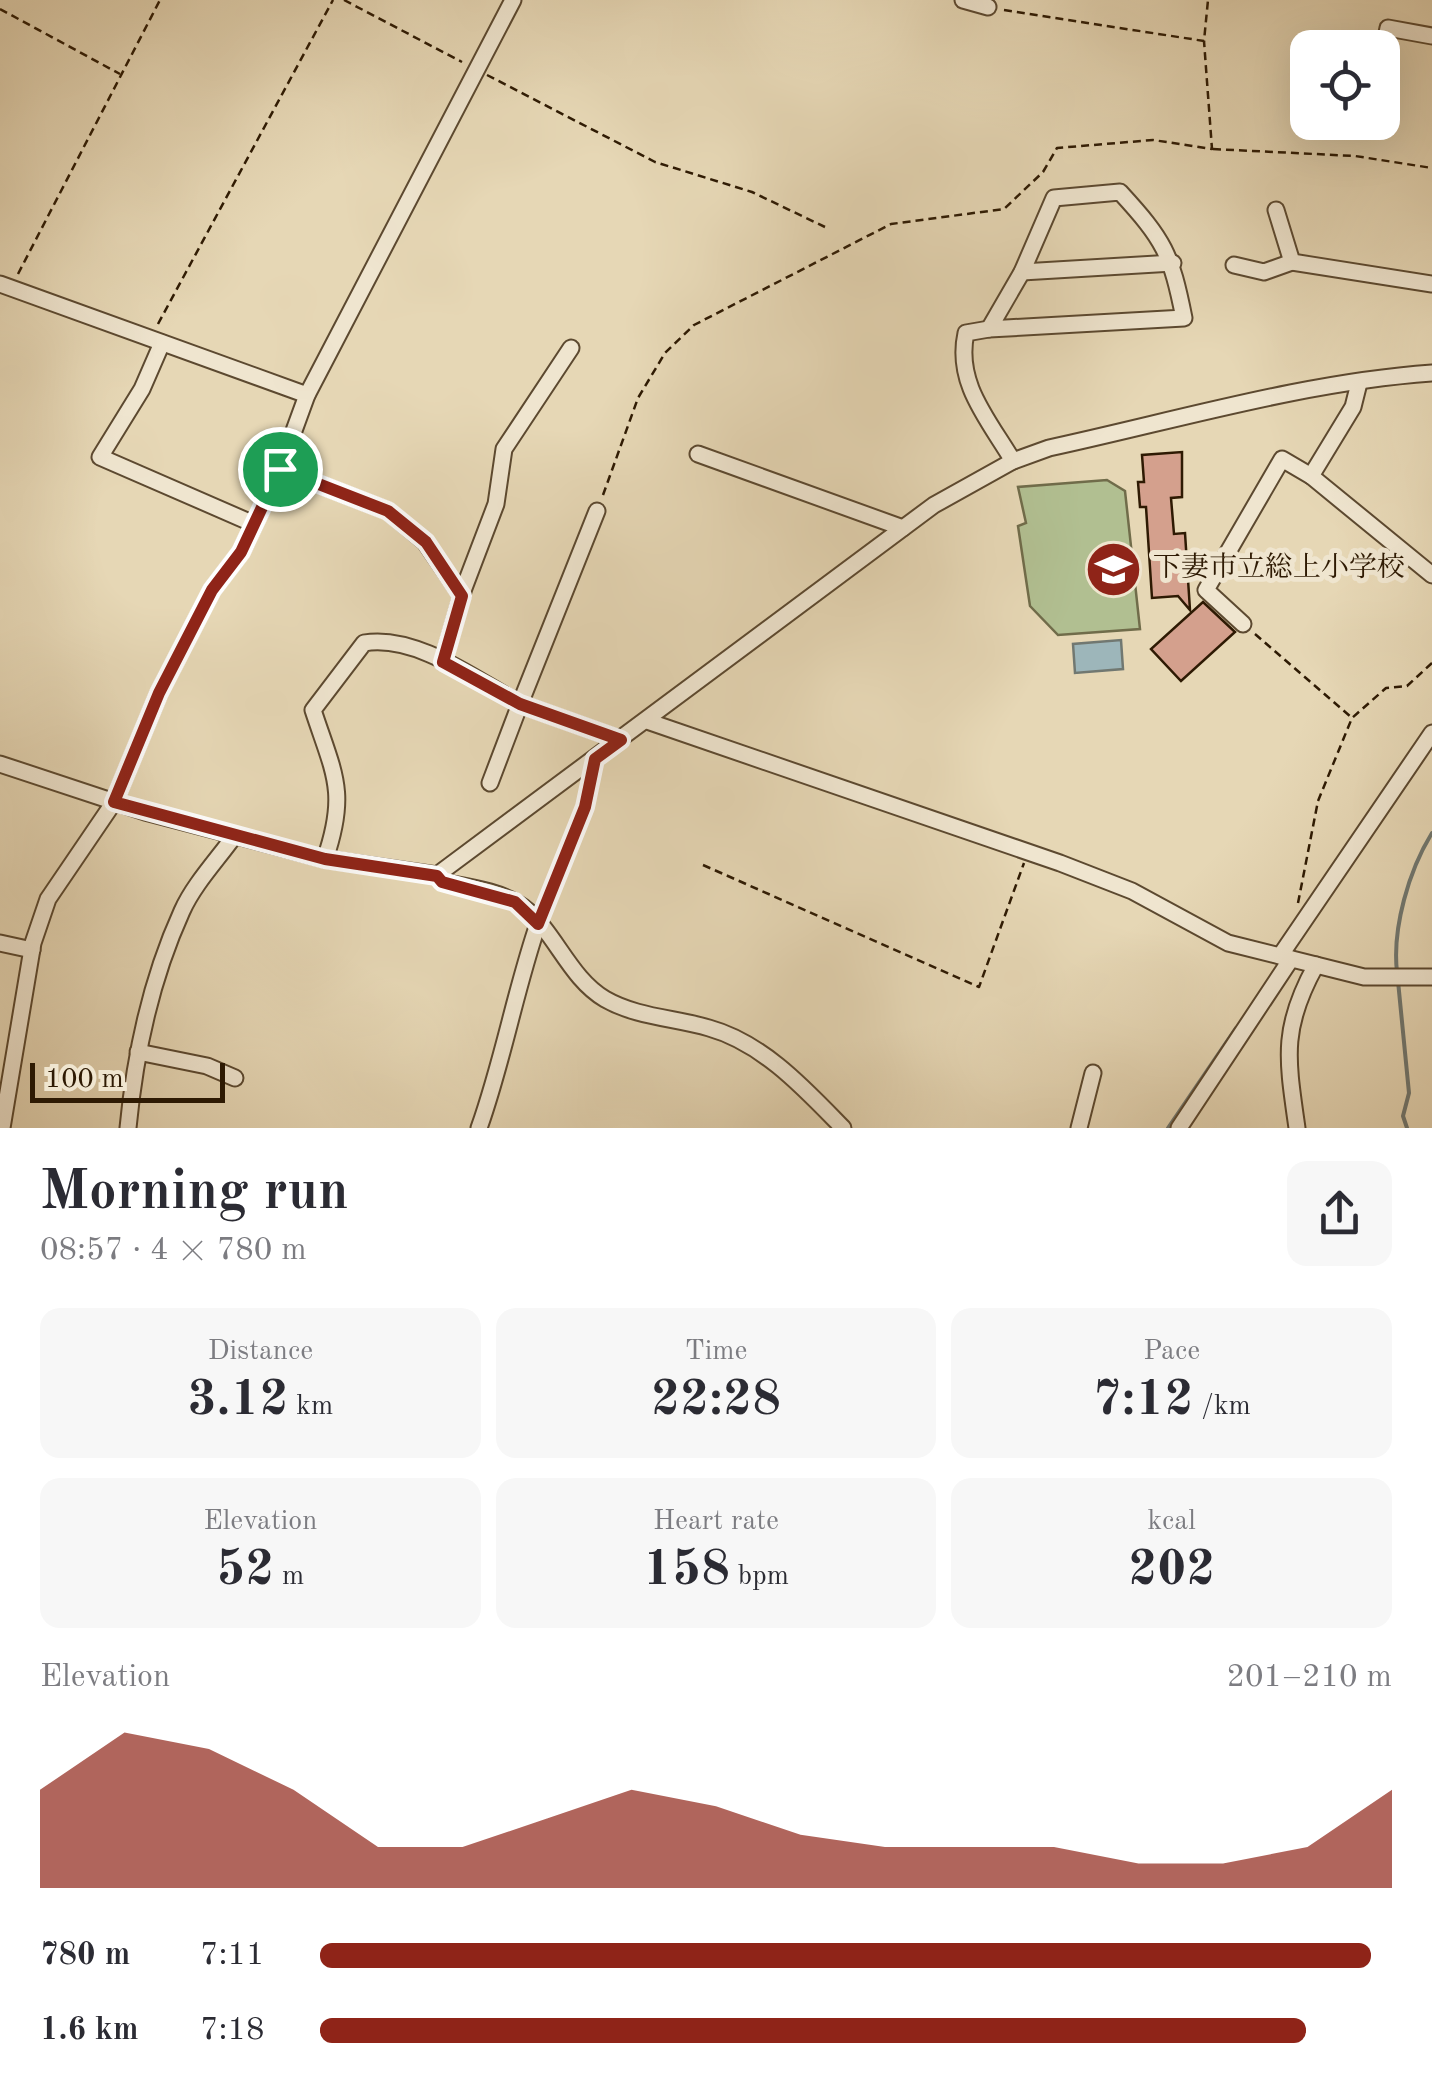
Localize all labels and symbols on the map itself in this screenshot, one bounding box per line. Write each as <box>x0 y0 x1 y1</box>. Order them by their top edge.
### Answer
pin <box>238 427 323 512</box>
school or university icon: 下妻市立総上小学校 <box>1084 539 1144 599</box>
place label: 下妻市立総上小学校 <box>1153 552 1405 583</box>
scale bar <box>30 1058 225 1102</box>

